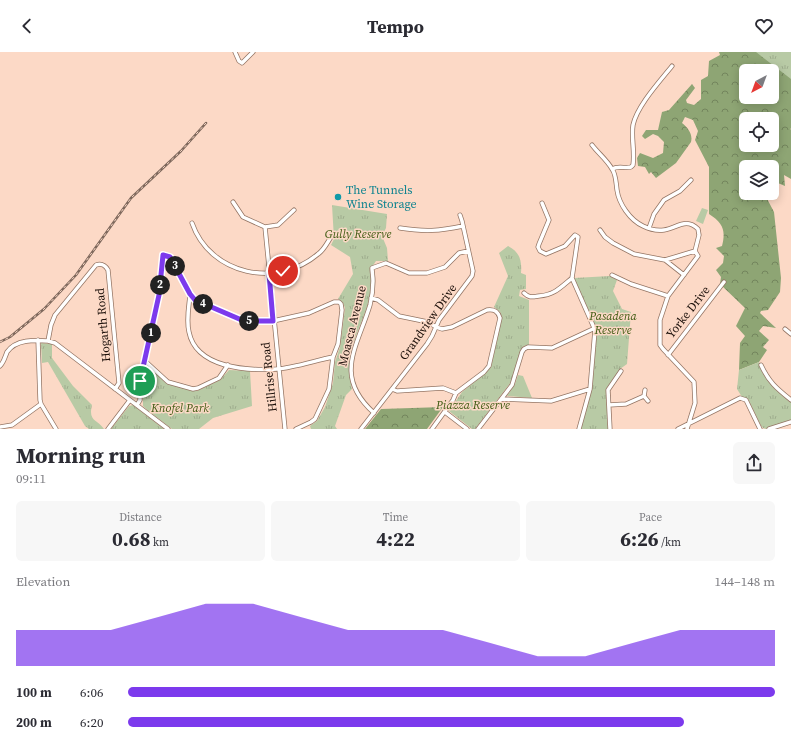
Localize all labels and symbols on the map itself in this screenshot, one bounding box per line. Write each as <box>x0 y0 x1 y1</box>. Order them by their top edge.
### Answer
north arrow <box>739 64 779 104</box>
place label: The Tunnels Wine Storage <box>346 182 417 212</box>
marker: The Tunnels Wine Storage <box>333 192 343 202</box>
park label: Gully Reserve <box>325 226 391 242</box>
pin <box>266 254 300 288</box>
pin: 3 <box>165 256 185 276</box>
pin: 2 <box>150 275 170 295</box>
street label: Grandview Drive <box>396 281 460 363</box>
street label: Yorke Drive <box>663 283 713 341</box>
street label: Moasca Avenue <box>334 284 370 368</box>
street label: Hogarth Road <box>92 287 114 363</box>
pin: 4 <box>193 294 213 314</box>
park label: Pasadena Reserve <box>588 308 637 338</box>
pin: 5 <box>239 311 259 331</box>
pin: 1 <box>141 323 161 343</box>
street label: Hillrise Road <box>257 341 281 413</box>
pin <box>123 364 157 398</box>
park label: Piazza Reserve <box>435 397 510 413</box>
park label: Knofel Park <box>150 400 209 416</box>

